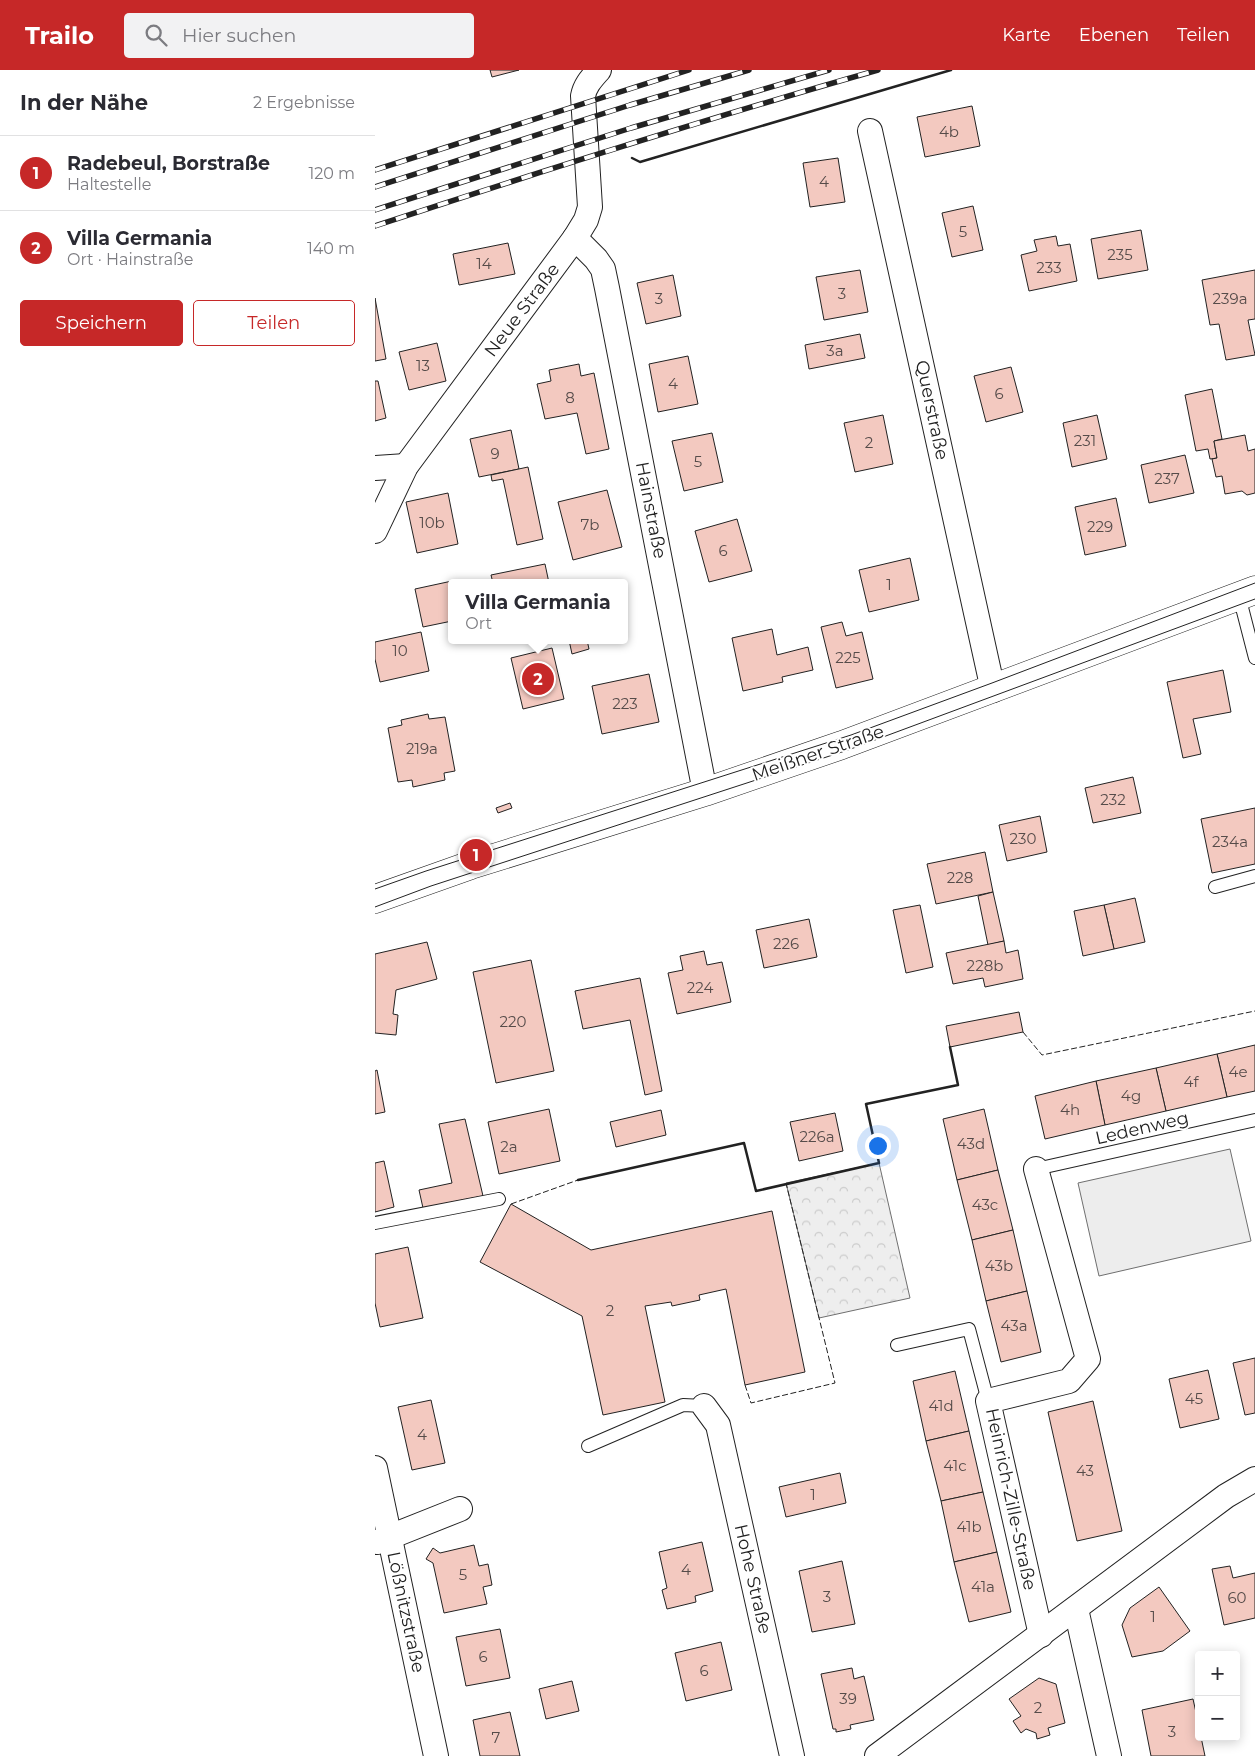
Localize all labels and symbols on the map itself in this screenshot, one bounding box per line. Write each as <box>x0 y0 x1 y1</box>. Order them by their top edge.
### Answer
house number: 4b <box>939 122 959 141</box>
house number: 4 <box>819 172 829 191</box>
house number: 5 <box>959 222 967 241</box>
house number: 235 <box>1107 245 1133 264</box>
house number: 14 <box>476 254 492 273</box>
house number: 233 <box>1036 258 1062 277</box>
street label: Neue Straße <box>480 259 564 361</box>
house number: 3 <box>838 284 846 303</box>
house number: 3 <box>655 289 663 308</box>
house number: 239a <box>1213 289 1247 308</box>
house number: 3a <box>826 341 844 360</box>
house number: 13 <box>416 356 430 375</box>
street label: Querstraße <box>911 358 953 462</box>
house number: 4 <box>668 374 678 393</box>
house number: 6 <box>994 384 1004 403</box>
house number: 8 <box>565 388 575 407</box>
house number: 231 <box>1074 431 1096 450</box>
house number: 2 <box>865 433 873 452</box>
house number: 9 <box>490 444 500 463</box>
house number: 5 <box>694 452 702 471</box>
street label: Hainstraße <box>631 460 671 560</box>
house number: 237 <box>1154 469 1180 488</box>
house number: 10b <box>419 513 445 532</box>
house number: 7b <box>580 515 600 534</box>
house number: 229 <box>1087 517 1113 536</box>
house number: 6 <box>718 541 728 560</box>
house number: 1 <box>886 575 892 594</box>
house number: 10 <box>392 641 408 660</box>
house number: 225 <box>835 648 861 667</box>
pin: 2 <box>522 660 554 698</box>
house number: 223 <box>612 694 638 713</box>
street label: Meißner Straße <box>749 720 887 786</box>
house number: 219a <box>406 739 438 758</box>
house number: 232 <box>1100 790 1126 809</box>
house number: 230 <box>1010 829 1037 848</box>
house number: 234a <box>1212 832 1248 851</box>
pin: 1 <box>460 836 492 874</box>
house number: 228 <box>947 868 973 887</box>
house number: 226 <box>773 934 799 953</box>
house number: 228b <box>967 956 1003 975</box>
house number: 224 <box>687 978 713 997</box>
house number: 220 <box>500 1012 527 1031</box>
house number: 4e <box>1228 1062 1248 1081</box>
house number: 4f <box>1183 1072 1199 1091</box>
house number: 4g <box>1121 1086 1141 1105</box>
house number: 4h <box>1060 1100 1080 1119</box>
street label: Ledenweg <box>1093 1107 1191 1149</box>
house number: 226a <box>800 1127 835 1146</box>
your location <box>865 1133 891 1159</box>
house number: 43d <box>957 1134 985 1153</box>
house number: 2a <box>500 1137 518 1156</box>
house number: 43c <box>972 1195 998 1214</box>
house number: 43b <box>985 1256 1013 1275</box>
house number: 2 <box>606 1301 614 1320</box>
house number: 43a <box>1000 1316 1028 1335</box>
house number: 45 <box>1185 1389 1203 1408</box>
house number: 41d <box>928 1396 954 1415</box>
street label: Heinrich-Zille-Straße <box>981 1406 1041 1592</box>
house number: 4 <box>417 1425 427 1444</box>
house number: 41c <box>943 1456 967 1475</box>
house number: 43 <box>1076 1461 1094 1480</box>
house number: 1 <box>810 1485 816 1504</box>
house number: 41b <box>956 1517 982 1536</box>
street label: Hohe Straße <box>730 1522 776 1636</box>
street label: Lößnitzstraße <box>382 1549 430 1675</box>
house number: 4 <box>681 1560 691 1579</box>
house number: 5 <box>459 1565 467 1584</box>
house number: 41a <box>971 1577 995 1596</box>
house number: 3 <box>823 1587 831 1606</box>
house number: 60 <box>1227 1588 1247 1607</box>
house number: 1 <box>1150 1607 1156 1626</box>
house number: 6 <box>478 1647 488 1666</box>
house number: 6 <box>699 1661 709 1680</box>
house number: 39 <box>839 1689 857 1708</box>
house number: 2 <box>1034 1698 1042 1717</box>
house number: 3 <box>1168 1722 1176 1741</box>
house number: 7 <box>492 1728 501 1747</box>

